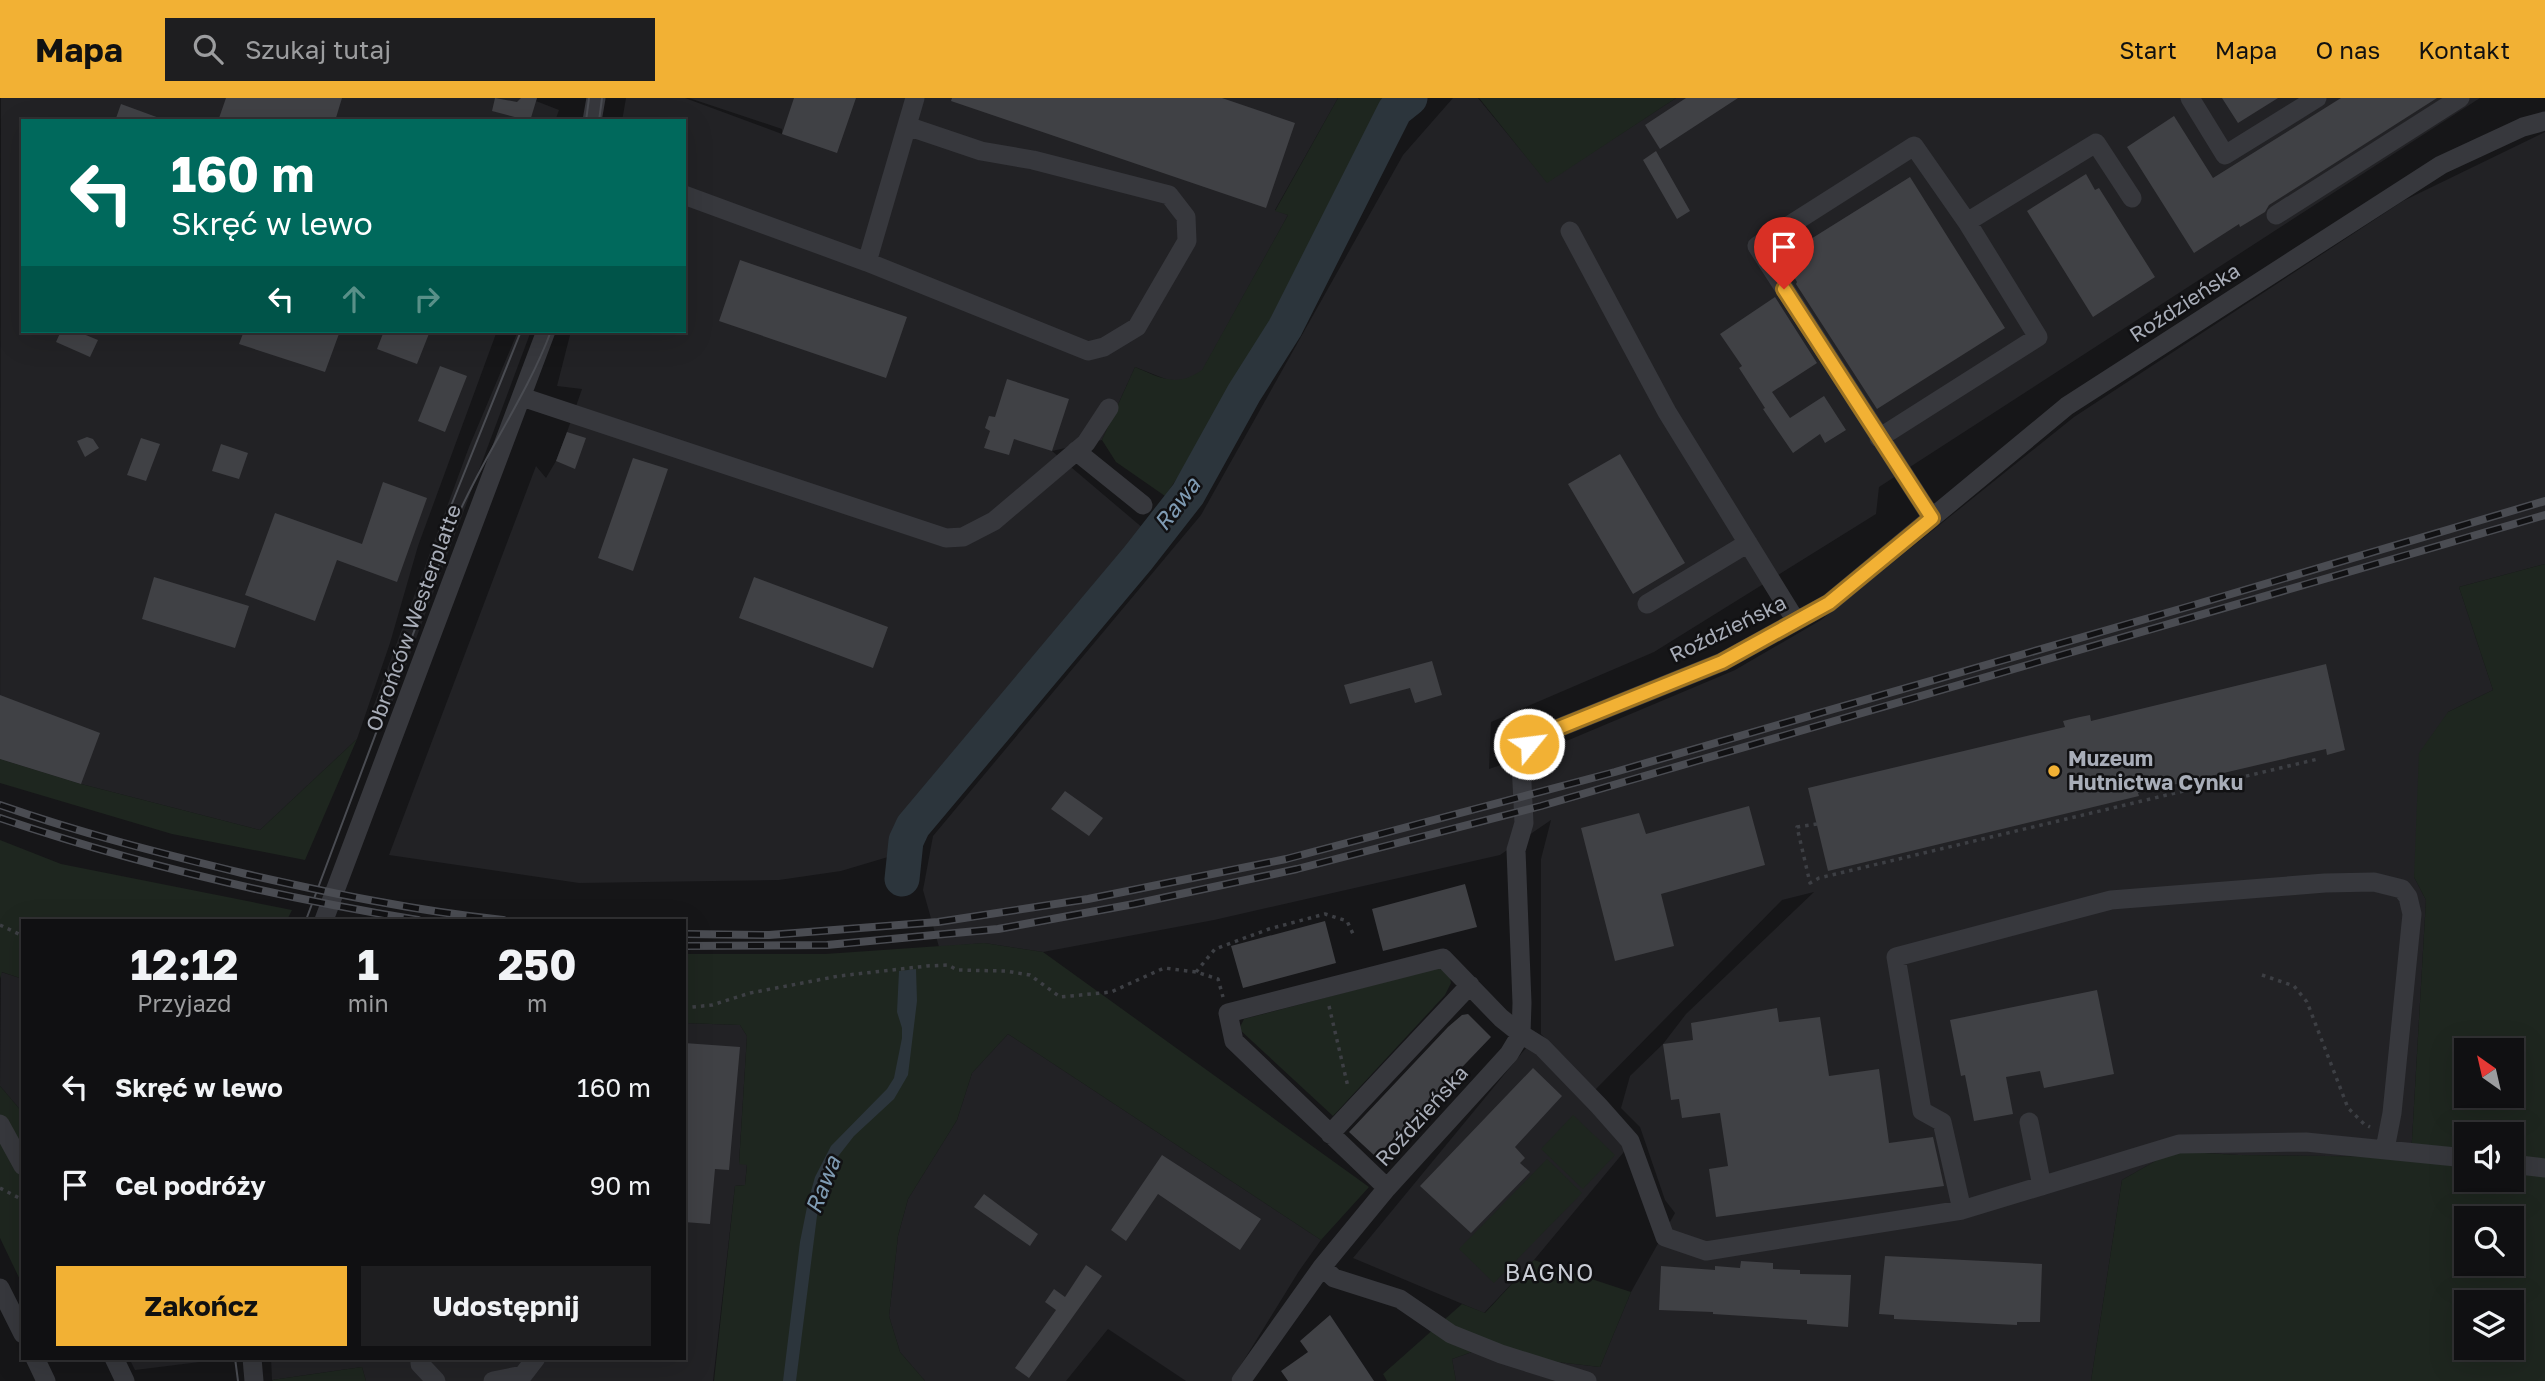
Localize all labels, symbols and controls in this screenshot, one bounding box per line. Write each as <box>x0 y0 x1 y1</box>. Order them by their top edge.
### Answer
search box <box>165 18 655 81</box>
text: Mapa <box>35 30 123 69</box>
icon: search <box>189 30 227 68</box>
text: Szukaj tutaj <box>245 34 391 65</box>
text: Start <box>2119 35 2177 64</box>
text: Mapa <box>2215 35 2277 64</box>
text: O nas <box>2315 35 2380 64</box>
text: Kontakt <box>2418 35 2510 64</box>
text: 160 m <box>171 144 314 203</box>
icon: left <box>56 147 147 238</box>
text: Skręć w lewo <box>171 204 373 242</box>
pin <box>1754 217 1814 289</box>
icon: arrive <box>1765 228 1803 266</box>
street label: Roździeńska <box>2124 257 2245 347</box>
icon: left <box>262 280 300 318</box>
icon: ahead <box>335 280 373 318</box>
icon: right <box>408 280 446 318</box>
water label: Rawa <box>1147 470 1206 536</box>
street label: Obrońców Westerplatte <box>360 501 466 735</box>
street label: Roździeńska <box>1665 589 1790 667</box>
position arrow <box>1492 707 1566 781</box>
place label: Muzeum Hutnictwa Cynku <box>2068 745 2243 795</box>
marker: Muzeum Hutnictwa Cynku <box>2046 763 2062 779</box>
text: 12:12 <box>130 939 238 989</box>
text: 1 <box>357 939 379 989</box>
text: 250 <box>498 939 577 989</box>
text: Przyjazd <box>137 989 232 1017</box>
text: min <box>348 989 389 1017</box>
text: m <box>527 989 547 1017</box>
north arrow <box>2454 1038 2524 1108</box>
map controls <box>2454 1038 2524 1360</box>
street label: Roździeńska <box>1369 1060 1473 1171</box>
icon: left <box>56 1068 94 1106</box>
text: Skręć w lewo <box>115 1072 283 1103</box>
text: 160 m <box>577 1072 651 1103</box>
button: sound <box>2454 1122 2524 1192</box>
water label: Rawa <box>798 1151 846 1217</box>
icon: arrive <box>56 1166 94 1204</box>
text: Cel podróży <box>115 1170 266 1201</box>
text: 90 m <box>590 1170 651 1201</box>
button: search <box>2454 1206 2524 1276</box>
district label: BAGNO <box>1505 1258 1595 1286</box>
button: Zakończ <box>56 1266 347 1346</box>
button: Udostępnij <box>361 1266 651 1346</box>
button: layers <box>2454 1290 2524 1360</box>

